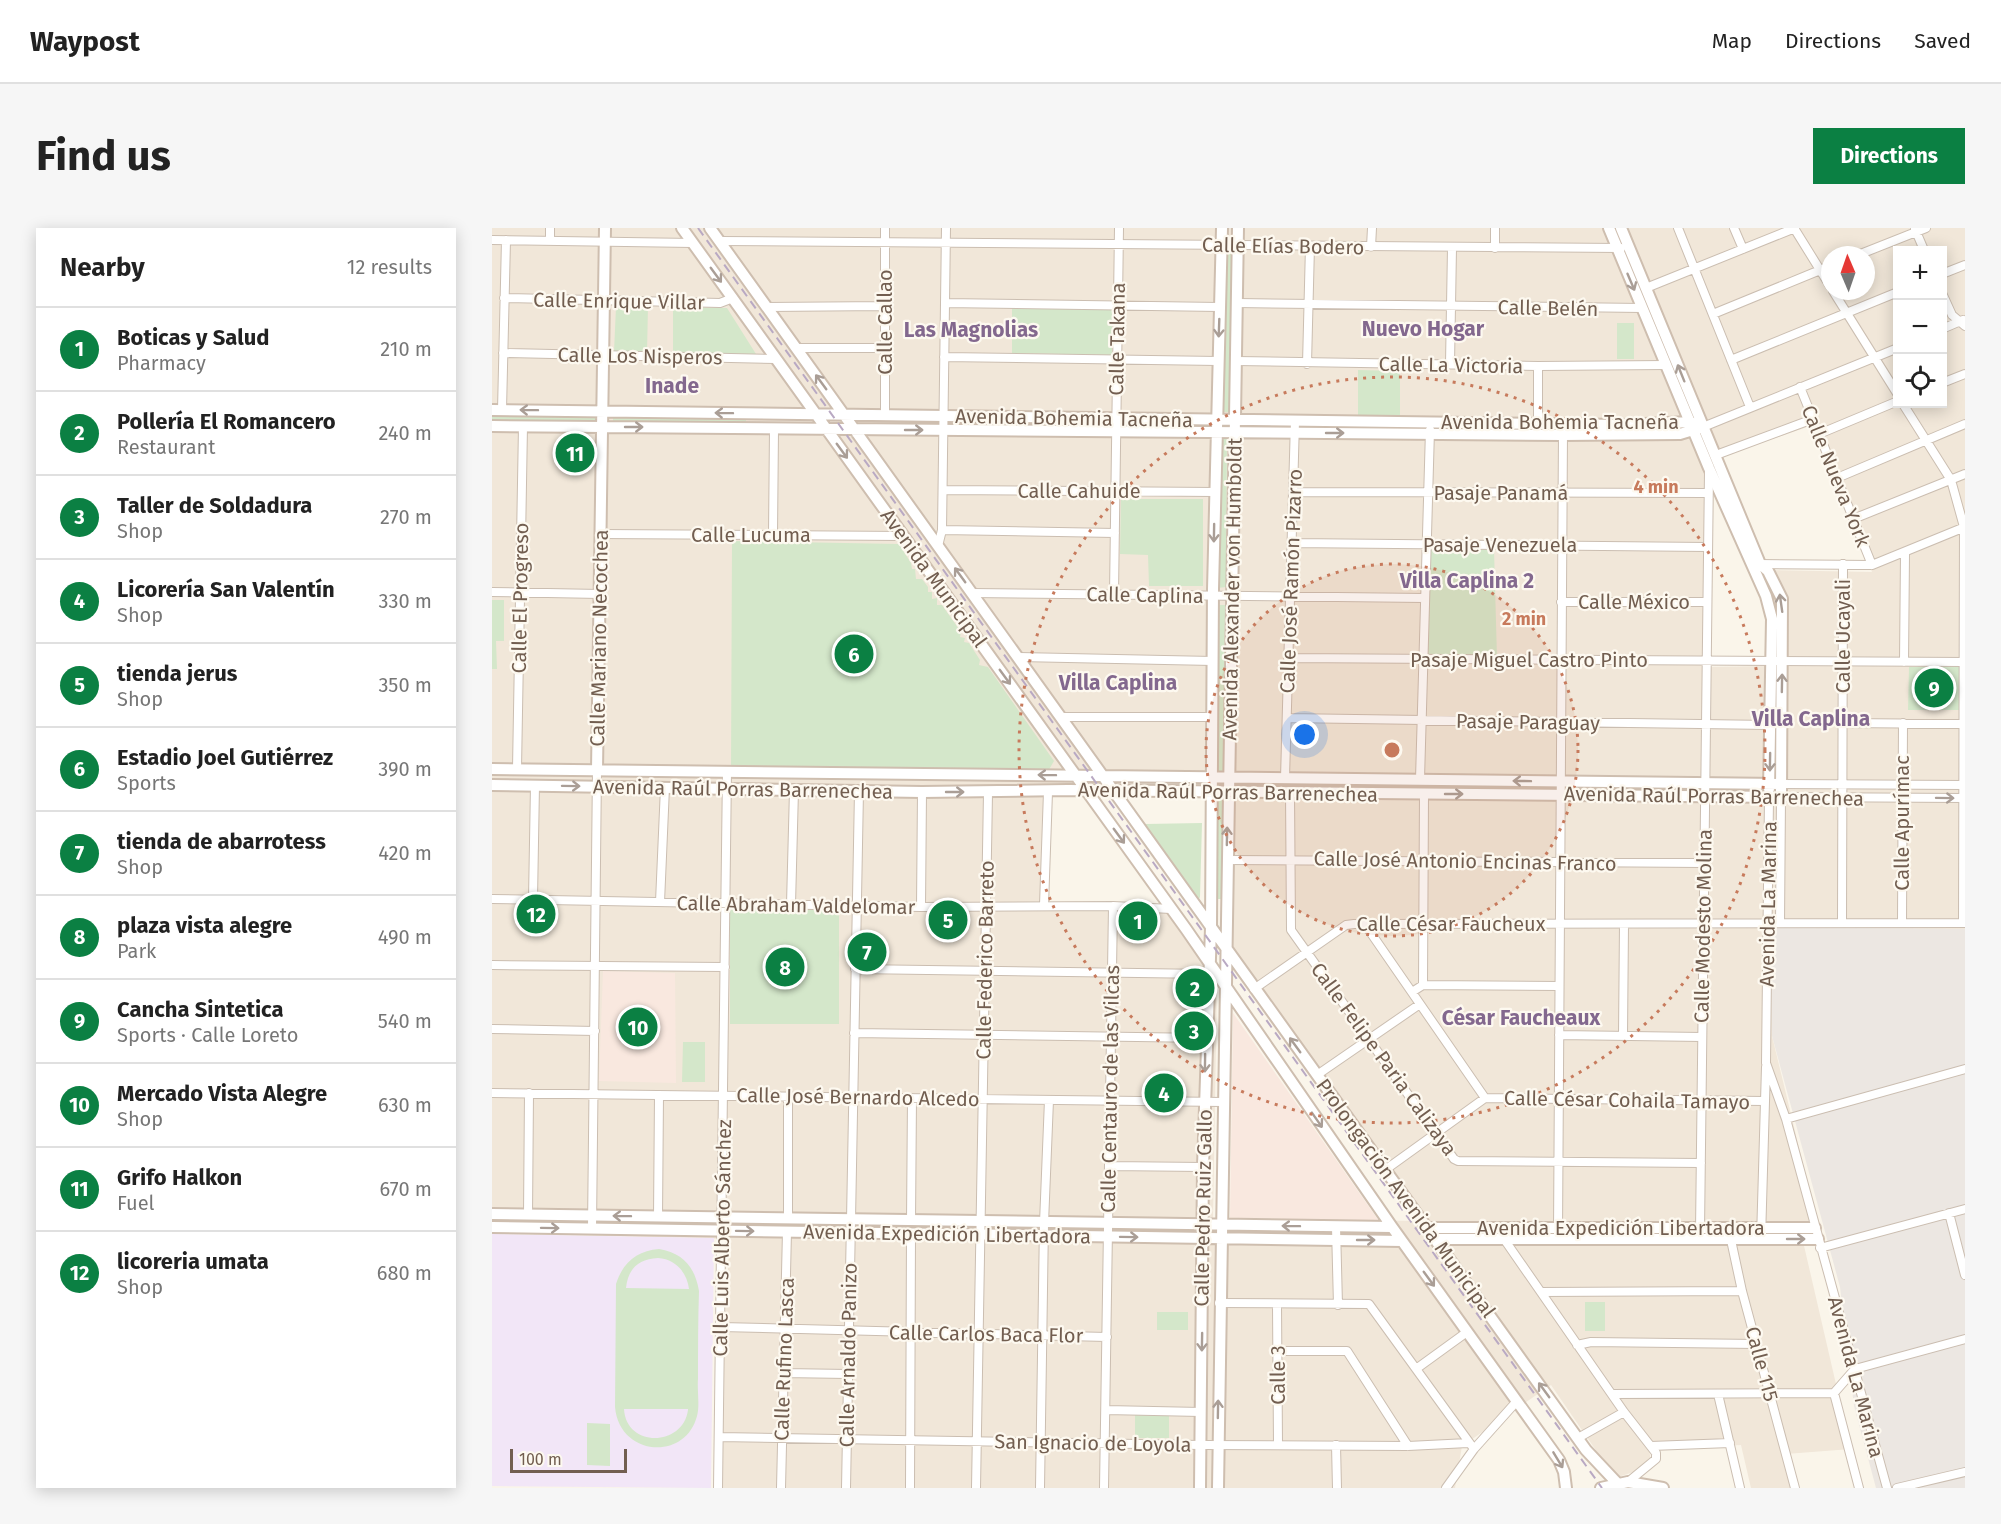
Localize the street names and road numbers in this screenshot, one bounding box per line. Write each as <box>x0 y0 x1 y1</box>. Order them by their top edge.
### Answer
street label: Calle Elías Bodero <box>1202 233 1364 259</box>
street label: Calle Callao <box>873 269 897 375</box>
street label: Calle Takana <box>1104 282 1130 396</box>
street label: Calle Enrique Villar <box>533 288 705 315</box>
street label: Calle Belén <box>1497 295 1599 321</box>
street label: Calle Los Nisperos <box>557 343 723 369</box>
street label: Calle La Victoria <box>1378 352 1524 378</box>
street label: Calle Nueva York <box>1797 402 1876 551</box>
street label: Avenida Bohemia Tacneña <box>955 404 1193 432</box>
street label: Avenida Bohemia Tacneña <box>1441 410 1679 434</box>
street label: Avenida Alexander von Humboldt <box>1217 437 1247 741</box>
street label: Calle José Ramón Pizarro <box>1275 468 1307 694</box>
street label: Calle Cahuide <box>1017 479 1141 503</box>
street label: Pasaje Panamá <box>1434 481 1568 505</box>
street label: Avenida Municipal <box>876 504 992 652</box>
street label: Calle El Progreso <box>507 522 533 674</box>
street label: Calle Lucuma <box>691 523 811 547</box>
street label: Calle Mariano Necochea <box>585 529 613 747</box>
street label: Pasaje Venezuela <box>1423 533 1577 557</box>
street label: Calle Ucayali <box>1831 579 1855 693</box>
street label: Calle Caplina <box>1086 582 1204 608</box>
street label: Calle México <box>1578 590 1690 614</box>
street label: Pasaje Miguel Castro Pinto <box>1410 648 1648 672</box>
street label: Pasaje Paraguay <box>1456 709 1600 735</box>
street label: Calle Apurímac <box>1890 755 1914 891</box>
street label: Avenida Raúl Porras Barrenechea <box>593 774 893 804</box>
street label: Avenida Raúl Porras Barrenechea <box>1078 777 1378 807</box>
street label: Avenida Raúl Porras Barrenechea <box>1564 781 1864 811</box>
street label: Avenida La Marina <box>1755 821 1781 987</box>
street label: Calle Modesto Molina <box>1689 829 1717 1023</box>
street label: Calle José Antonio Encinas Franco <box>1313 846 1617 876</box>
street label: Calle Federico Barreto <box>971 860 999 1060</box>
street label: Calle Abraham Valdelomar <box>677 891 916 919</box>
street label: Calle César Faucheux <box>1357 912 1546 936</box>
street label: Calle Felipe Paria Calizaya <box>1306 958 1462 1160</box>
street label: Calle Centauro de las Vilcas <box>1096 965 1124 1213</box>
street label: Prolongación Avenida Municipal <box>1311 1074 1501 1322</box>
street label: Calle José Bernardo Alcedo <box>736 1083 980 1111</box>
street label: Calle César Cohaila Tamayo <box>1504 1086 1750 1114</box>
street label: Calle Pedro Ruiz Gallo <box>1189 1109 1217 1307</box>
street label: Calle Luis Alberto Sánchez <box>708 1119 736 1357</box>
street label: Avenida Expedición Libertadora <box>1477 1216 1765 1240</box>
street label: Avenida Expedición Libertadora <box>803 1219 1091 1249</box>
street label: Calle Arnaldo Panizo <box>834 1262 862 1448</box>
street label: Calle Rufino Lasca <box>769 1277 799 1441</box>
street label: Avenida La Marina <box>1823 1294 1889 1460</box>
street label: Calle Carlos Baca Flor <box>889 1320 1084 1348</box>
street label: Calle 115 <box>1741 1324 1783 1404</box>
street label: Calle 3 <box>1266 1345 1290 1405</box>
street label: San Ignacio de Loyola <box>994 1429 1192 1457</box>

